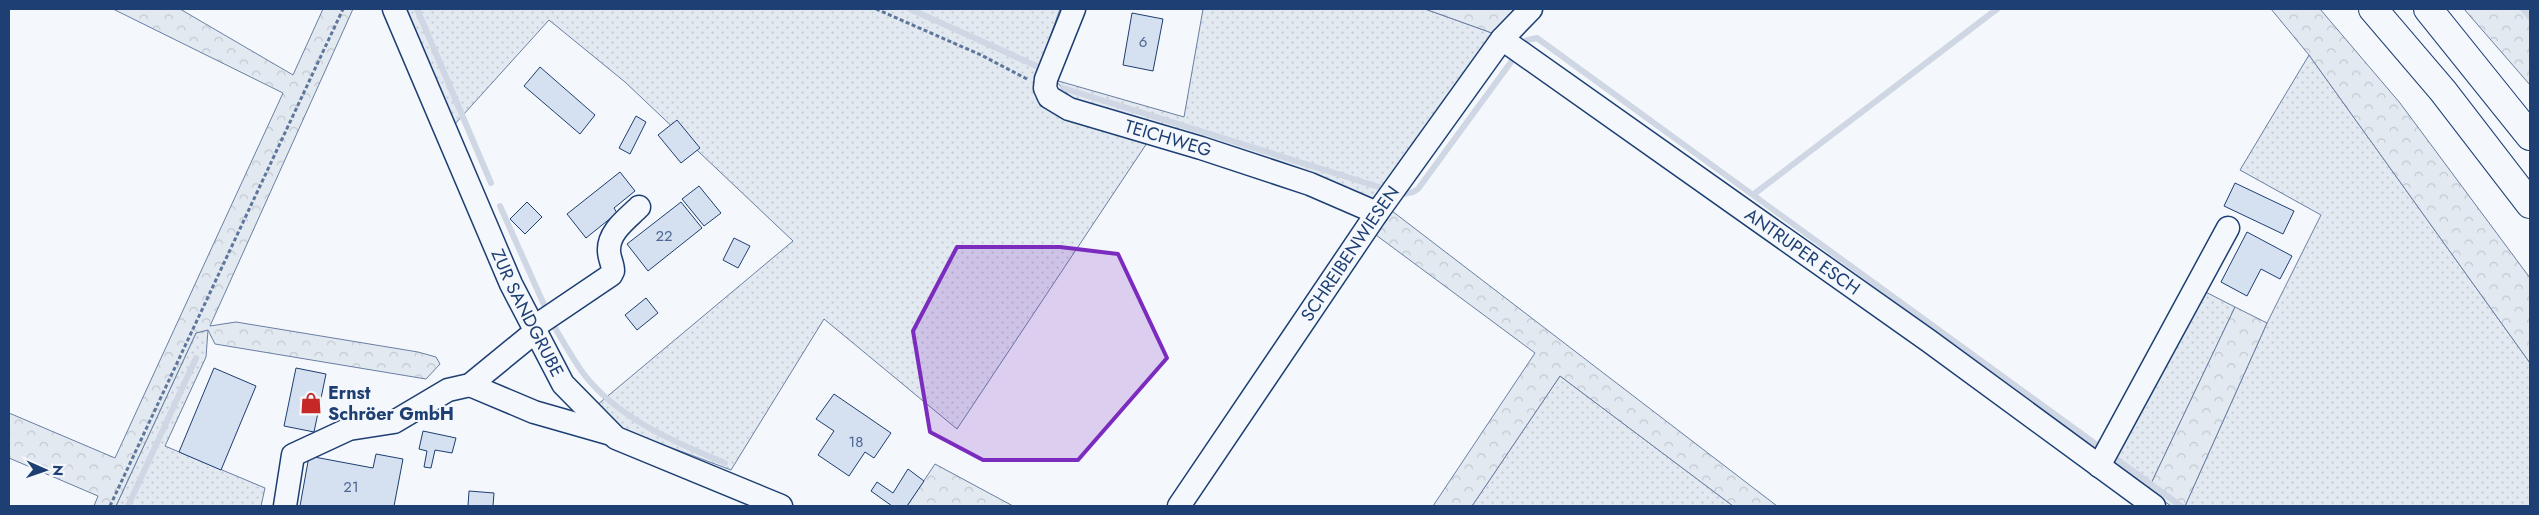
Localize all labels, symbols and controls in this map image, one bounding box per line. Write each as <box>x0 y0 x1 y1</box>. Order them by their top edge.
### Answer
house number: 6 <box>1139 31 1147 53</box>
street label: TEICHWEG <box>1121 113 1215 164</box>
street label: SCHREIBENWIESEN <box>1294 180 1406 327</box>
street label: ANTRUPER ESCH <box>1739 202 1865 301</box>
house number: 22 <box>655 225 673 247</box>
street label: ZUR SANDGRUBE <box>485 245 570 381</box>
place label: Ernst Schröer GmbH <box>328 380 454 427</box>
shop icon: Ernst Schröer GmbH <box>298 390 324 416</box>
house number: 18 <box>849 431 863 453</box>
north arrow <box>20 445 70 495</box>
text: N <box>48 465 68 476</box>
house number: 21 <box>343 476 359 498</box>

